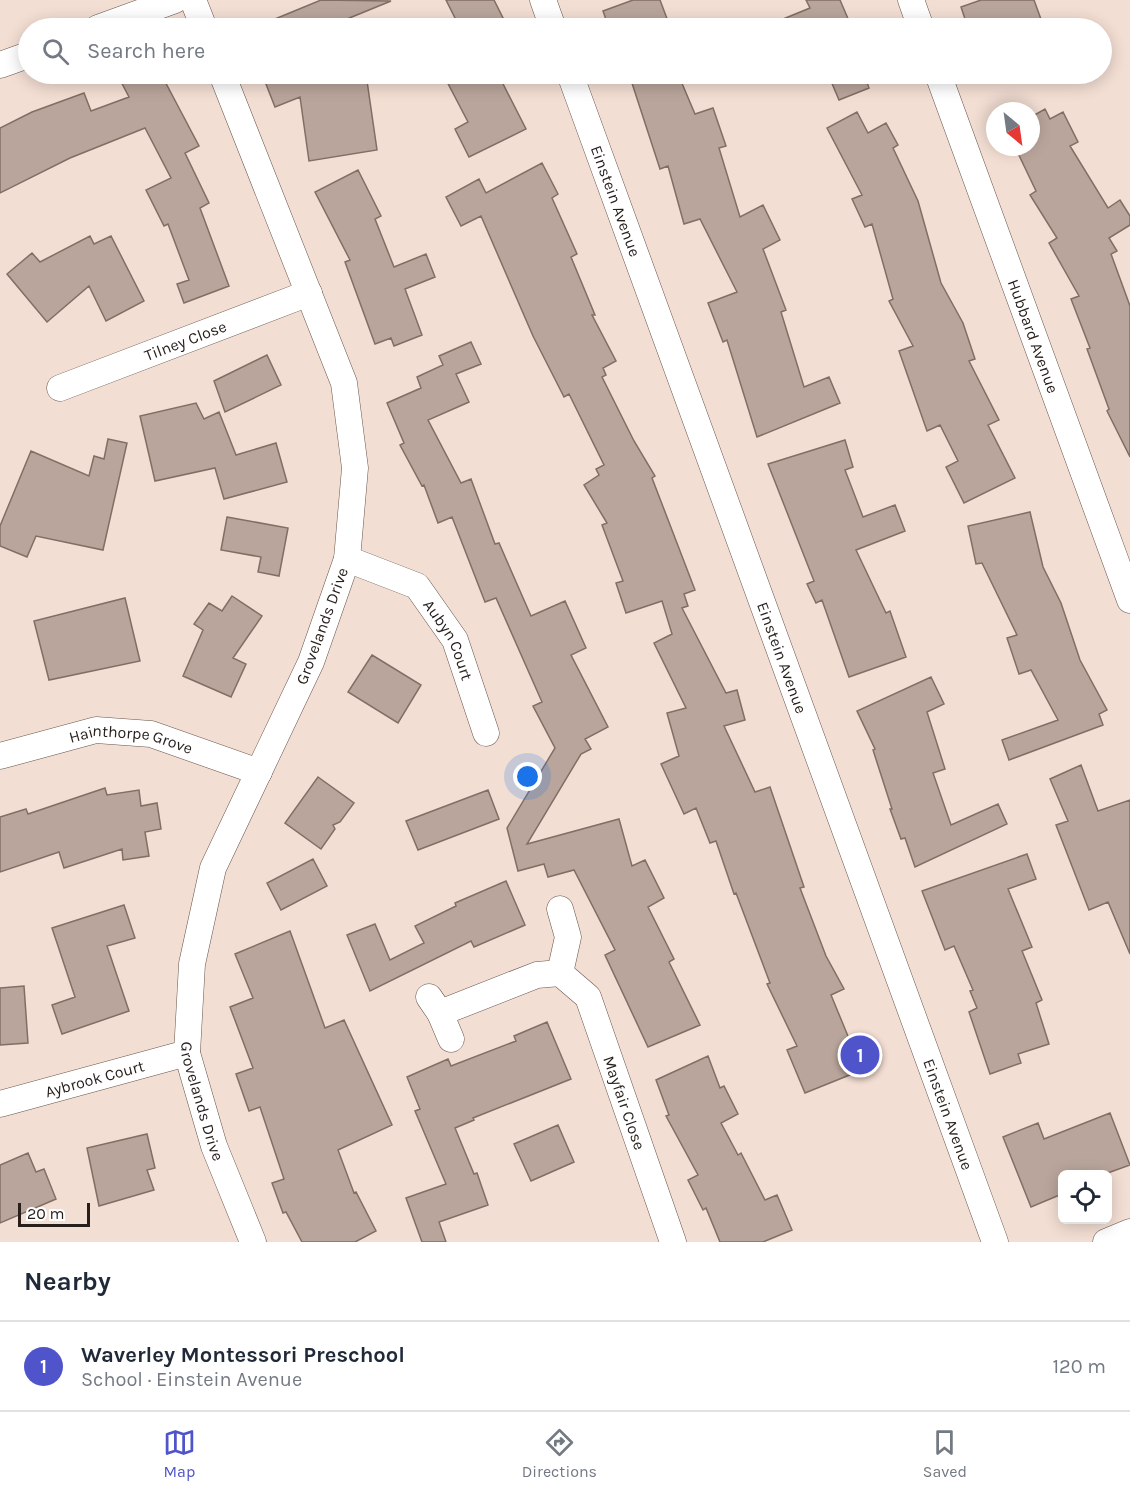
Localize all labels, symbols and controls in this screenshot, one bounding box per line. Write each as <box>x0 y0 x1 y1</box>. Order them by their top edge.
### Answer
search box <box>18 18 1112 84</box>
icon: search <box>39 35 72 68</box>
text: Search here <box>87 38 205 64</box>
north arrow <box>986 102 1040 156</box>
street label: Einstein Avenue <box>587 143 645 259</box>
street label: Hubbard Avenue <box>1004 276 1063 396</box>
street label: Tilney Close <box>142 316 229 364</box>
street label: Grovelands Drive <box>292 565 352 687</box>
street label: Aubyn Court <box>420 595 477 683</box>
street label: Einstein Avenue <box>753 599 811 716</box>
street label: Hainthorpe Grove <box>67 720 195 757</box>
your location <box>513 762 542 791</box>
pin: 1 <box>840 1032 880 1078</box>
street label: Grovelands Drive <box>178 1041 228 1163</box>
street label: Mayfair Close <box>600 1053 650 1152</box>
street label: Aybrook Court <box>43 1056 146 1101</box>
street label: Einstein Avenue <box>920 1056 977 1173</box>
map controls <box>1058 1170 1112 1224</box>
button: locate <box>1058 1170 1112 1224</box>
scale bar <box>18 1200 90 1228</box>
text: 20 m <box>27 1204 65 1223</box>
text: Nearby <box>24 1266 111 1297</box>
text: Waverley Montessori Preschool <box>81 1342 405 1368</box>
text: 1 <box>40 1355 47 1378</box>
text: 120 m <box>1052 1355 1106 1378</box>
text: School · Einstein Avenue <box>81 1368 302 1391</box>
tab: Map <box>163 1426 196 1481</box>
tab: Directions <box>522 1426 597 1481</box>
tab: Saved <box>923 1426 967 1481</box>

